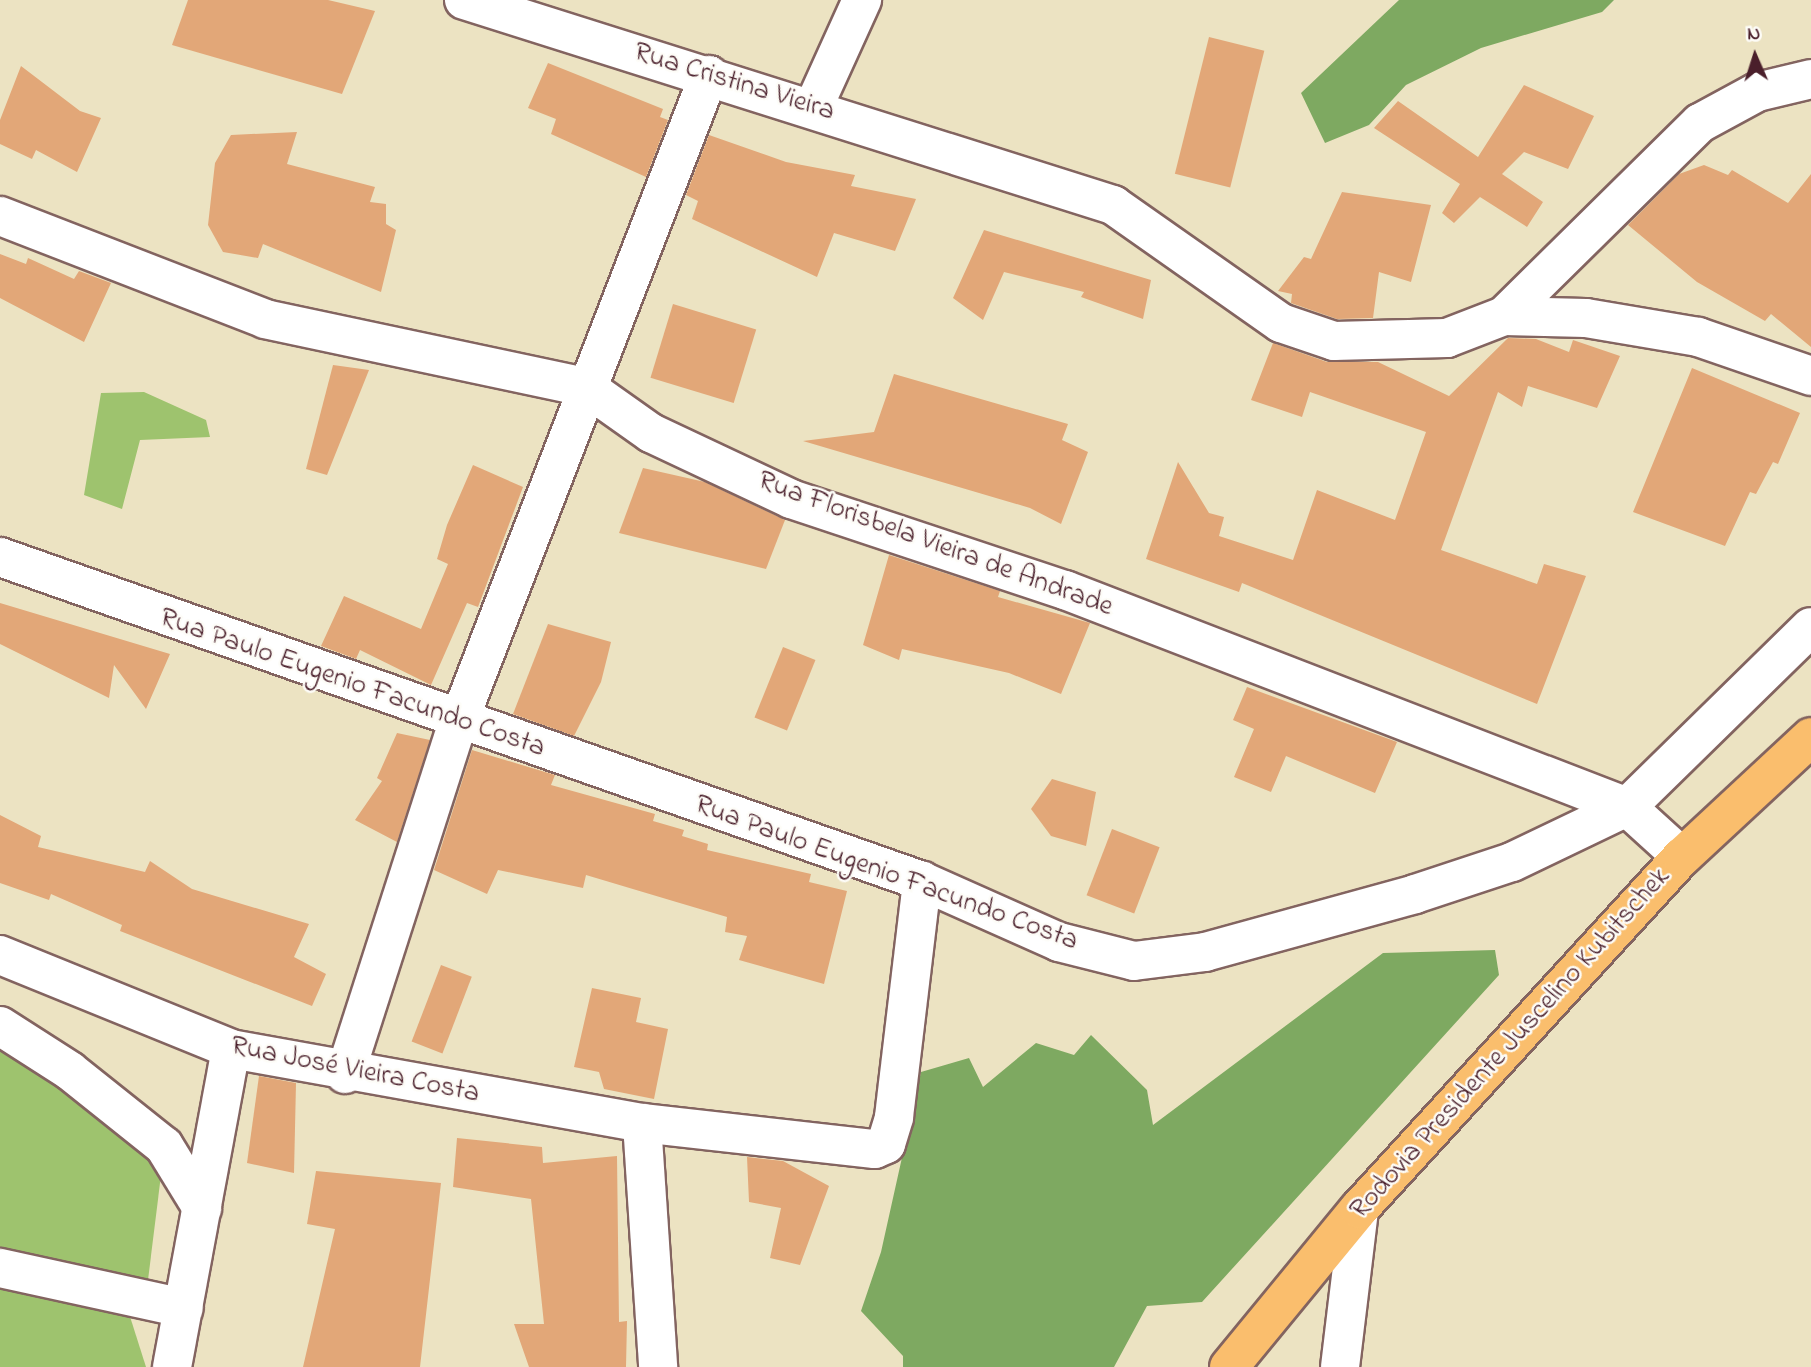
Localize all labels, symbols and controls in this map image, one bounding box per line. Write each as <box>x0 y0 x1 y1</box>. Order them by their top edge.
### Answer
north arrow <box>1720 21 1790 91</box>
text: N <box>1747 21 1761 48</box>
street label: Rua Cristina Vieira <box>630 36 838 130</box>
street label: Rua Florisbela Vieira de Andrade <box>753 465 1117 625</box>
street label: Rua Paulo Eugenio Facundo Costa <box>155 602 549 766</box>
street label: Rua Paulo Eugenio Facundo Costa <box>690 789 1082 959</box>
street label: Rodovia Presidente Juscelino Kubitschek <box>1344 861 1678 1227</box>
street label: Rua José Vieira Costa <box>228 1030 482 1112</box>

